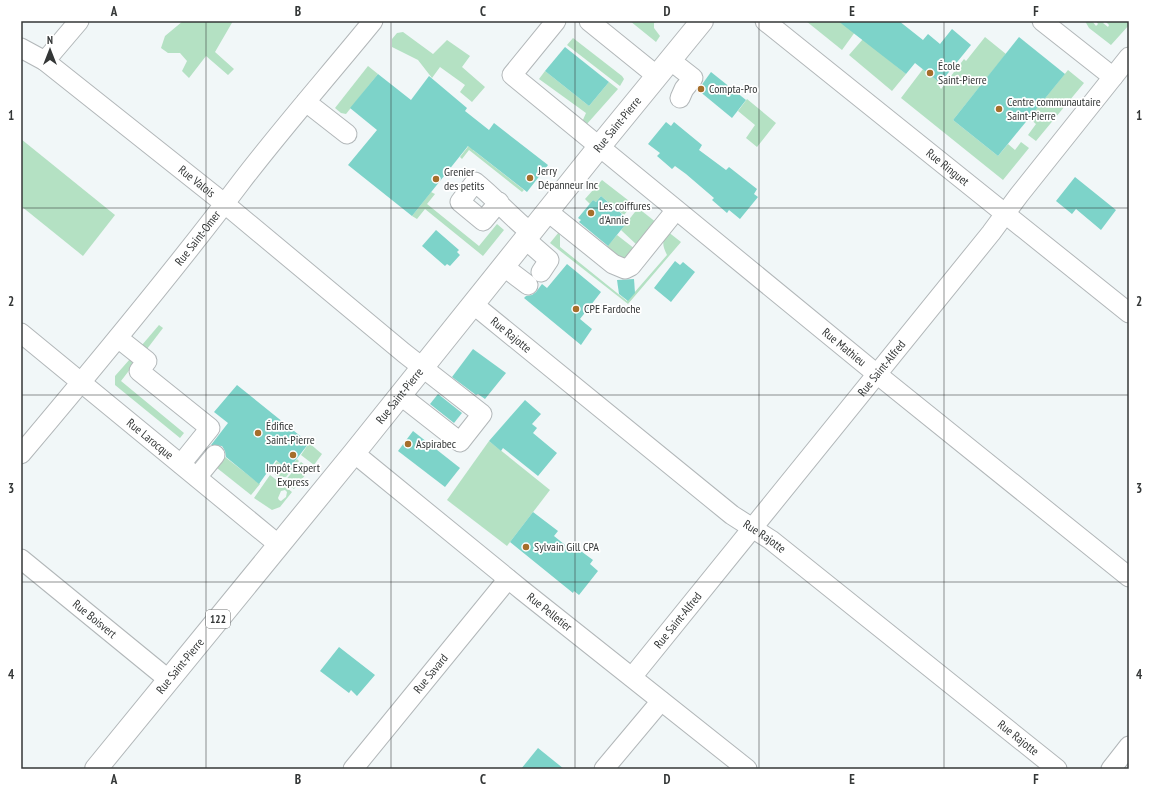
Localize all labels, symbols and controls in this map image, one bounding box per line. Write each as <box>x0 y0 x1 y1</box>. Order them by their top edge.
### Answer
text: A <box>110 3 118 20</box>
text: B <box>295 3 301 20</box>
text: C <box>480 3 486 20</box>
text: D <box>664 3 671 20</box>
text: E <box>849 3 855 20</box>
text: F <box>1033 3 1039 20</box>
north arrow <box>30 30 70 70</box>
text: N <box>47 33 53 47</box>
place label: École Saint-Pierre <box>938 58 987 87</box>
marker: École Saint-Pierre <box>925 68 935 78</box>
place label: Compta-Pro <box>709 81 758 96</box>
marker: Compta-Pro <box>696 84 706 94</box>
street label: Rue Saint-Pierre <box>590 93 644 155</box>
place label: Centre communautaire Saint-Pierre <box>1007 94 1101 123</box>
marker: Centre communautaire Saint-Pierre <box>994 104 1004 114</box>
text: 1 <box>8 107 14 124</box>
text: 1 <box>1136 107 1142 124</box>
street label: Rue Ringuet <box>923 145 973 189</box>
street label: Rue Valois <box>176 162 218 200</box>
place label: Jerry Dépanneur Inc <box>537 163 599 192</box>
place label: Grenier des petits <box>444 164 484 193</box>
marker: Jerry Dépanneur Inc <box>525 173 535 183</box>
marker: Grenier des petits <box>431 174 441 184</box>
place label: Les coiffures d'Annie <box>599 198 651 227</box>
street label: Rue Saint-Omer <box>171 207 224 268</box>
marker: Les coiffures d'Annie <box>586 208 596 218</box>
text: 2 <box>8 293 14 310</box>
text: 2 <box>1136 293 1142 310</box>
place label: CPE Fardoche <box>584 301 641 316</box>
marker: CPE Fardoche <box>571 304 581 314</box>
street label: Rue Rajotte <box>488 313 535 356</box>
street label: Rue Mathieu <box>819 324 869 369</box>
street label: Rue Saint-Alfred <box>854 337 908 399</box>
street label: Rue Saint-Pierre <box>372 365 426 427</box>
street label: Rue Larocque <box>124 415 177 462</box>
place label: Édifice Saint-Pierre <box>266 418 315 447</box>
marker: Édifice Saint-Pierre <box>253 428 263 438</box>
place label: Aspirabec <box>416 436 457 451</box>
marker: Aspirabec <box>403 439 413 449</box>
marker: Impôt Expert Express <box>288 450 298 460</box>
place label: Impôt Expert Express <box>266 460 321 489</box>
text: 3 <box>8 480 14 497</box>
text: 3 <box>1136 480 1142 497</box>
street label: Rue Rajotte <box>741 516 789 556</box>
place label: Sylvain Gill CPA <box>534 539 599 554</box>
marker: Sylvain Gill CPA <box>521 542 531 552</box>
street label: Rue Pelletier <box>524 589 576 635</box>
street label: Rue Saint-Alfred <box>650 589 705 651</box>
street label: Rue Boisvert <box>70 596 120 642</box>
road number: 122 <box>206 610 230 628</box>
street label: Rue Saint-Pierre <box>153 635 207 697</box>
street label: Rue Savard <box>410 651 451 696</box>
text: 4 <box>8 666 15 683</box>
text: 4 <box>1136 666 1143 683</box>
street label: Rue Rajotte <box>995 717 1042 758</box>
text: A <box>110 771 118 788</box>
text: B <box>295 771 301 788</box>
text: C <box>480 771 486 788</box>
text: D <box>664 771 671 788</box>
text: E <box>849 771 855 788</box>
text: F <box>1033 771 1039 788</box>

